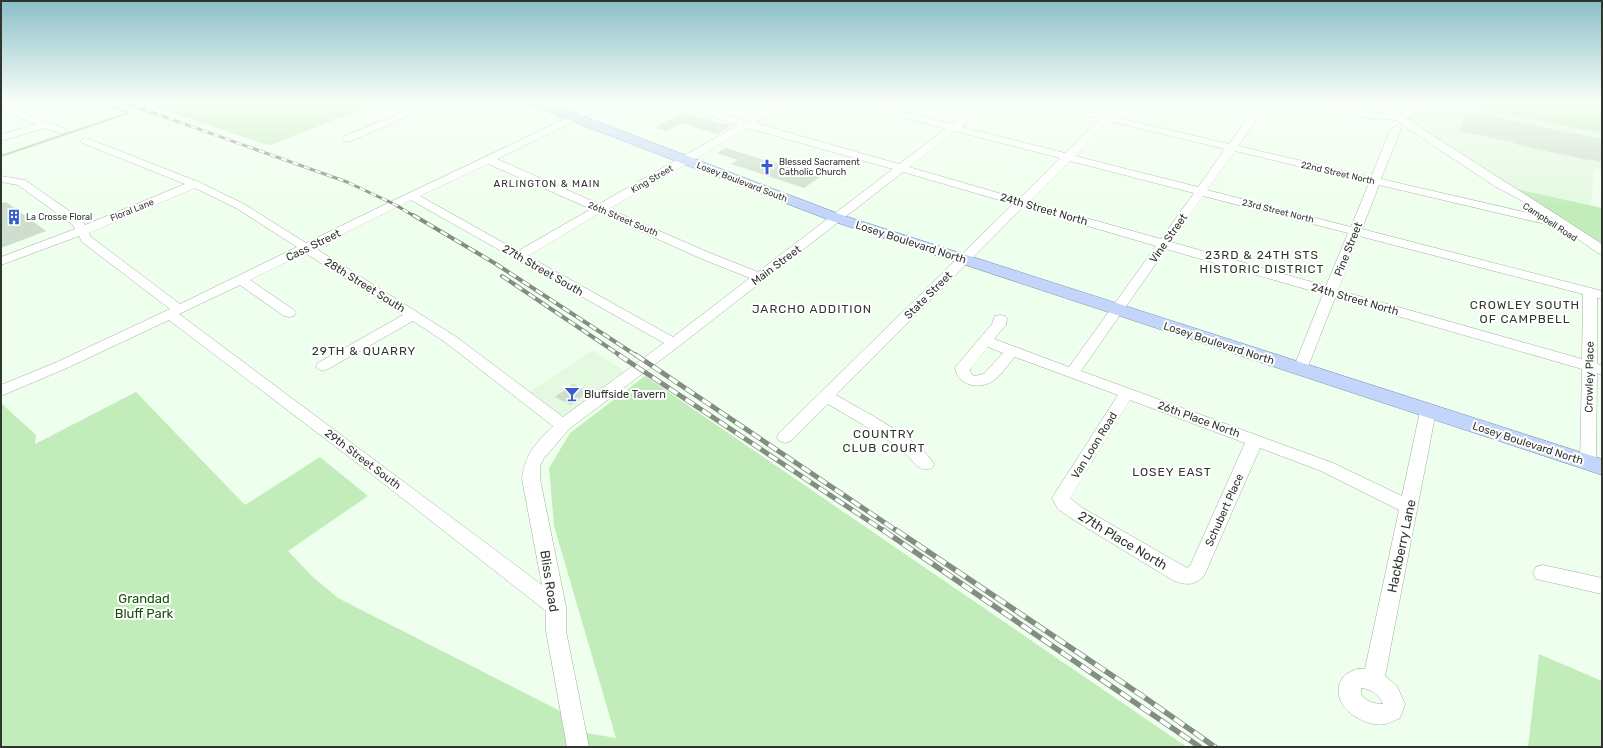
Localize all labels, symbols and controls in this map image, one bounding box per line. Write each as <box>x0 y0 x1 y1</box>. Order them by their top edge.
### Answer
place label: Blessed Sacrament Catholic Church <box>779 157 860 177</box>
church icon: Blessed Sacrament Catholic Church <box>758 158 776 176</box>
street label: Losey Boulevard South <box>695 160 789 204</box>
street label: 22nd Street North <box>1300 160 1376 186</box>
street label: King Street <box>629 163 675 195</box>
district label: ARLINGTON & MAIN <box>494 178 600 190</box>
street label: 24th Street North <box>999 191 1089 228</box>
street label: Floral Lane <box>109 197 155 223</box>
street label: 23rd Street North <box>1241 197 1315 225</box>
street label: 26th Street South <box>586 200 660 238</box>
street label: Campbell Road <box>1521 201 1579 243</box>
building icon: La Crosse Floral <box>5 208 23 226</box>
street label: Vine Street <box>1147 211 1191 265</box>
place label: La Crosse Floral <box>26 212 92 222</box>
street label: Losey Boulevard North <box>854 218 968 267</box>
street label: Pine Street <box>1332 220 1365 278</box>
street label: Cass Street <box>284 226 343 264</box>
street label: 27th Street South <box>500 242 585 299</box>
street label: Main Street <box>749 242 804 288</box>
district label: 23RD & 24TH STS HISTORIC DISTRICT <box>1199 248 1325 276</box>
street label: 28th Street South <box>322 255 407 315</box>
street label: State Street <box>902 268 955 322</box>
street label: 24th Street North <box>1310 281 1400 318</box>
district label: CROWLEY SOUTH OF CAMPBELL <box>1470 298 1580 326</box>
district label: JARCHO ADDITION <box>752 302 872 316</box>
street label: Losey Boulevard North <box>1162 319 1276 368</box>
street label: Crowley Place <box>1582 341 1597 413</box>
district label: 29TH & QUARRY <box>312 344 416 358</box>
bar icon: Bluffside Tavern <box>563 385 581 403</box>
place label: Bluffside Tavern <box>584 388 666 401</box>
street label: 26th Place North <box>1156 399 1242 440</box>
street label: Van Loon Road <box>1069 410 1120 481</box>
street label: Losey Boulevard North <box>1471 419 1585 468</box>
street label: 29th Street South <box>322 427 403 492</box>
district label: COUNTRY CLUB COURT <box>842 427 926 455</box>
district label: LOSEY EAST <box>1132 465 1212 479</box>
street label: Schubert Place <box>1203 472 1246 549</box>
street label: Hackberry Lane <box>1384 498 1419 594</box>
street label: 27th Place North <box>1075 508 1170 573</box>
street label: Bliss Road <box>537 549 562 613</box>
park label: Grandad Bluff Park <box>115 591 174 621</box>

